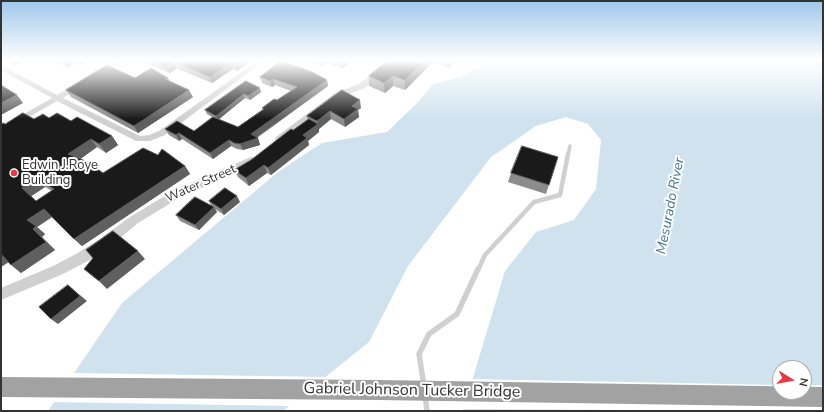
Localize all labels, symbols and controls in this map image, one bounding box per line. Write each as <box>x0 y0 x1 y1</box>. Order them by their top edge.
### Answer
water label: Mesurado River <box>653 156 689 256</box>
place label: Edwin J.Roye Building <box>22 158 98 189</box>
street label: Water Street <box>163 162 239 206</box>
marker: Edwin J.Roye Building <box>9 168 19 178</box>
north arrow <box>772 360 812 400</box>
text: N <box>795 377 811 388</box>
street label: Gabriel Johnson Tucker Bridge <box>303 380 521 402</box>

